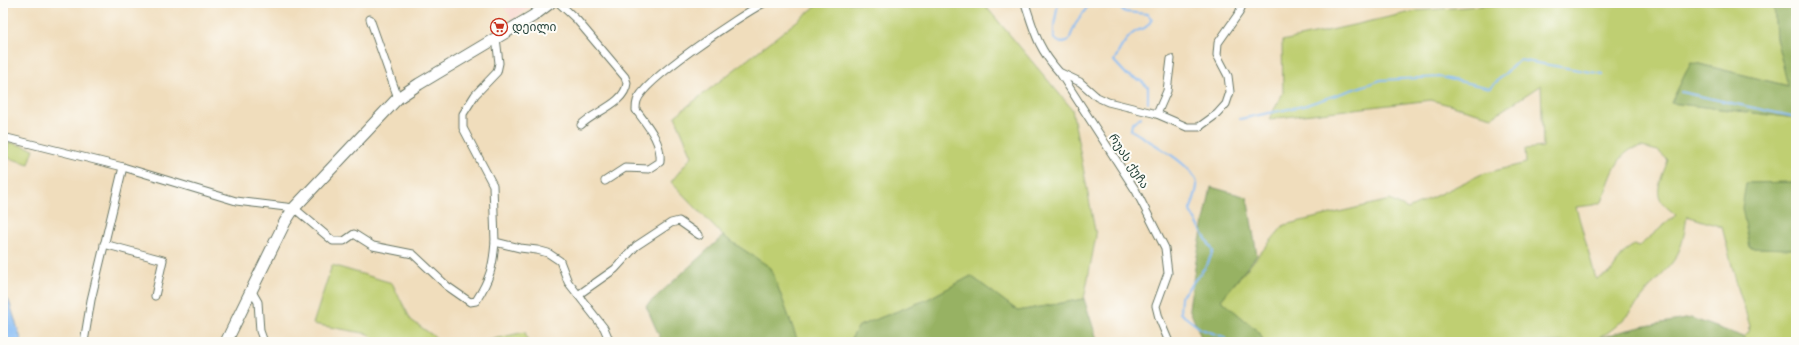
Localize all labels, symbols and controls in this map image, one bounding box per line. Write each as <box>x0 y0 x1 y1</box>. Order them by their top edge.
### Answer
supermarket icon: დეილი <box>489 17 509 37</box>
place label: დეილი <box>512 19 556 35</box>
street label: რუას ქუჩა <box>1105 130 1153 192</box>

